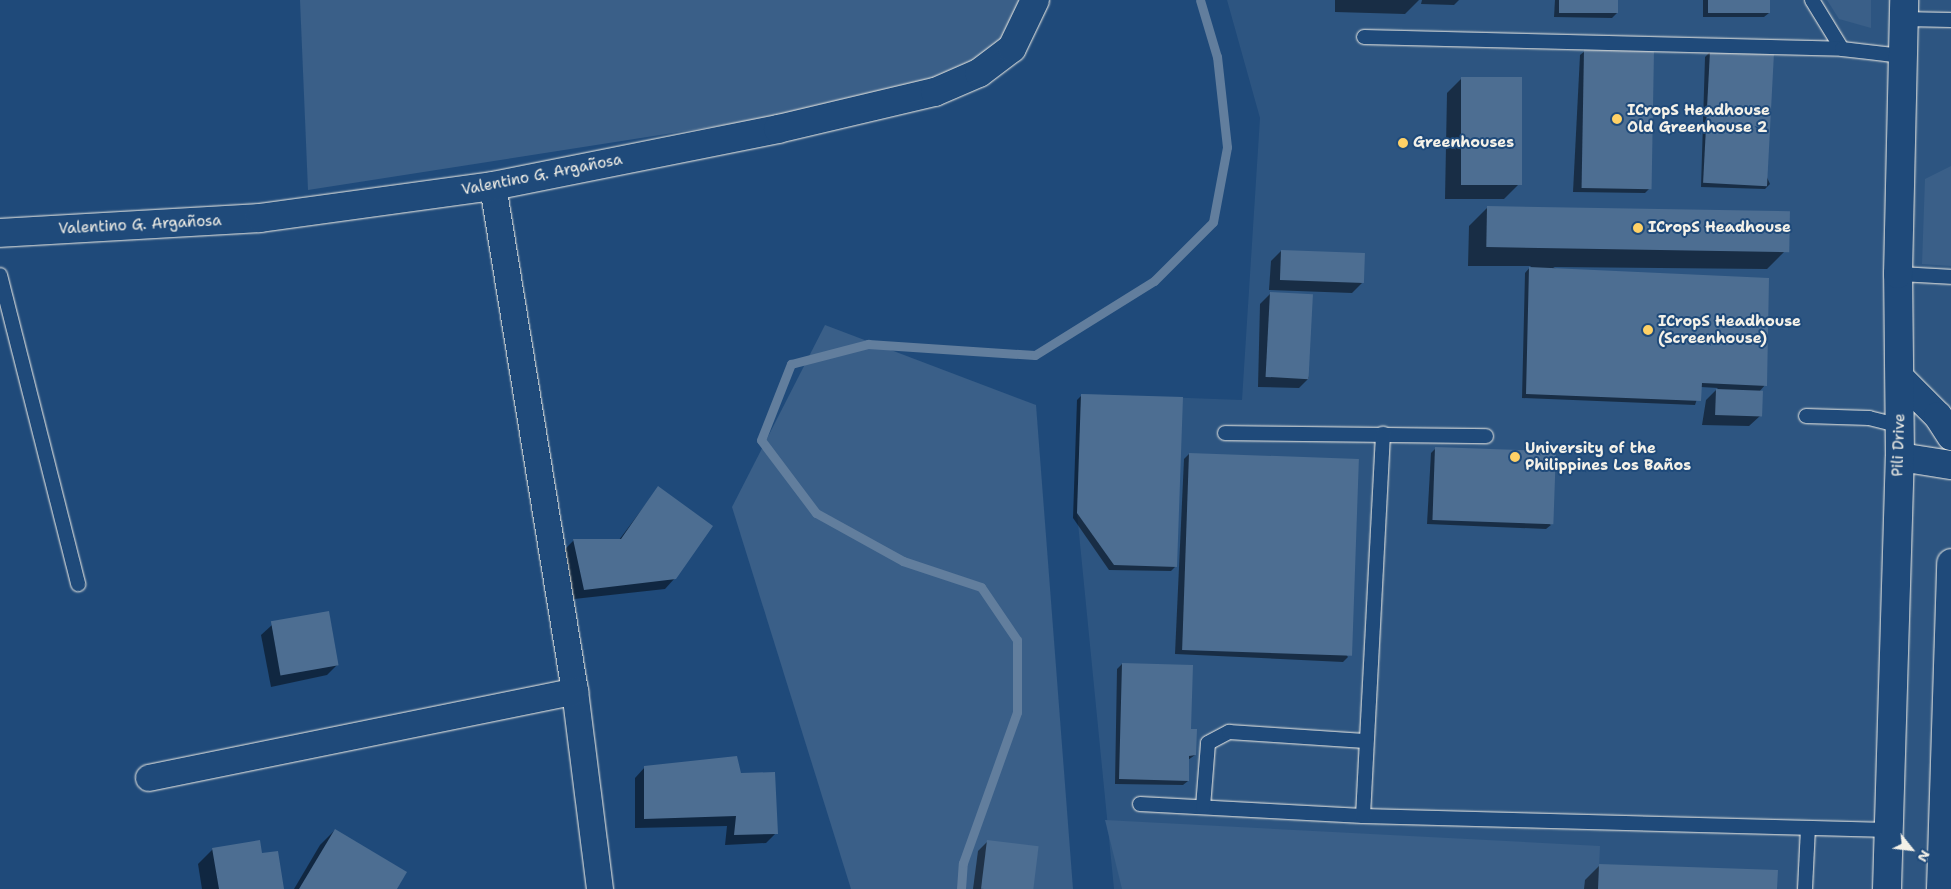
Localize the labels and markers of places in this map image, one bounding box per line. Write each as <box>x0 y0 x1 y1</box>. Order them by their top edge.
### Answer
place label: ICropS Headhouse Old Greenhouse 2 <box>1627 101 1770 136</box>
marker: ICropS Headhouse Old Greenhouse 2 <box>1611 113 1623 125</box>
place label: Greenhouses <box>1413 134 1514 152</box>
marker: Greenhouses <box>1397 137 1409 149</box>
place label: ICropS Headhouse <box>1648 219 1791 237</box>
marker: ICropS Headhouse <box>1632 222 1644 234</box>
place label: ICropS Headhouse (Screenhouse) <box>1658 312 1801 347</box>
marker: ICropS Headhouse (Screenhouse) <box>1642 324 1654 336</box>
place label: University of the Philippines Los Baños <box>1525 439 1691 474</box>
marker: University of the Philippines Los Baños <box>1509 451 1521 463</box>

